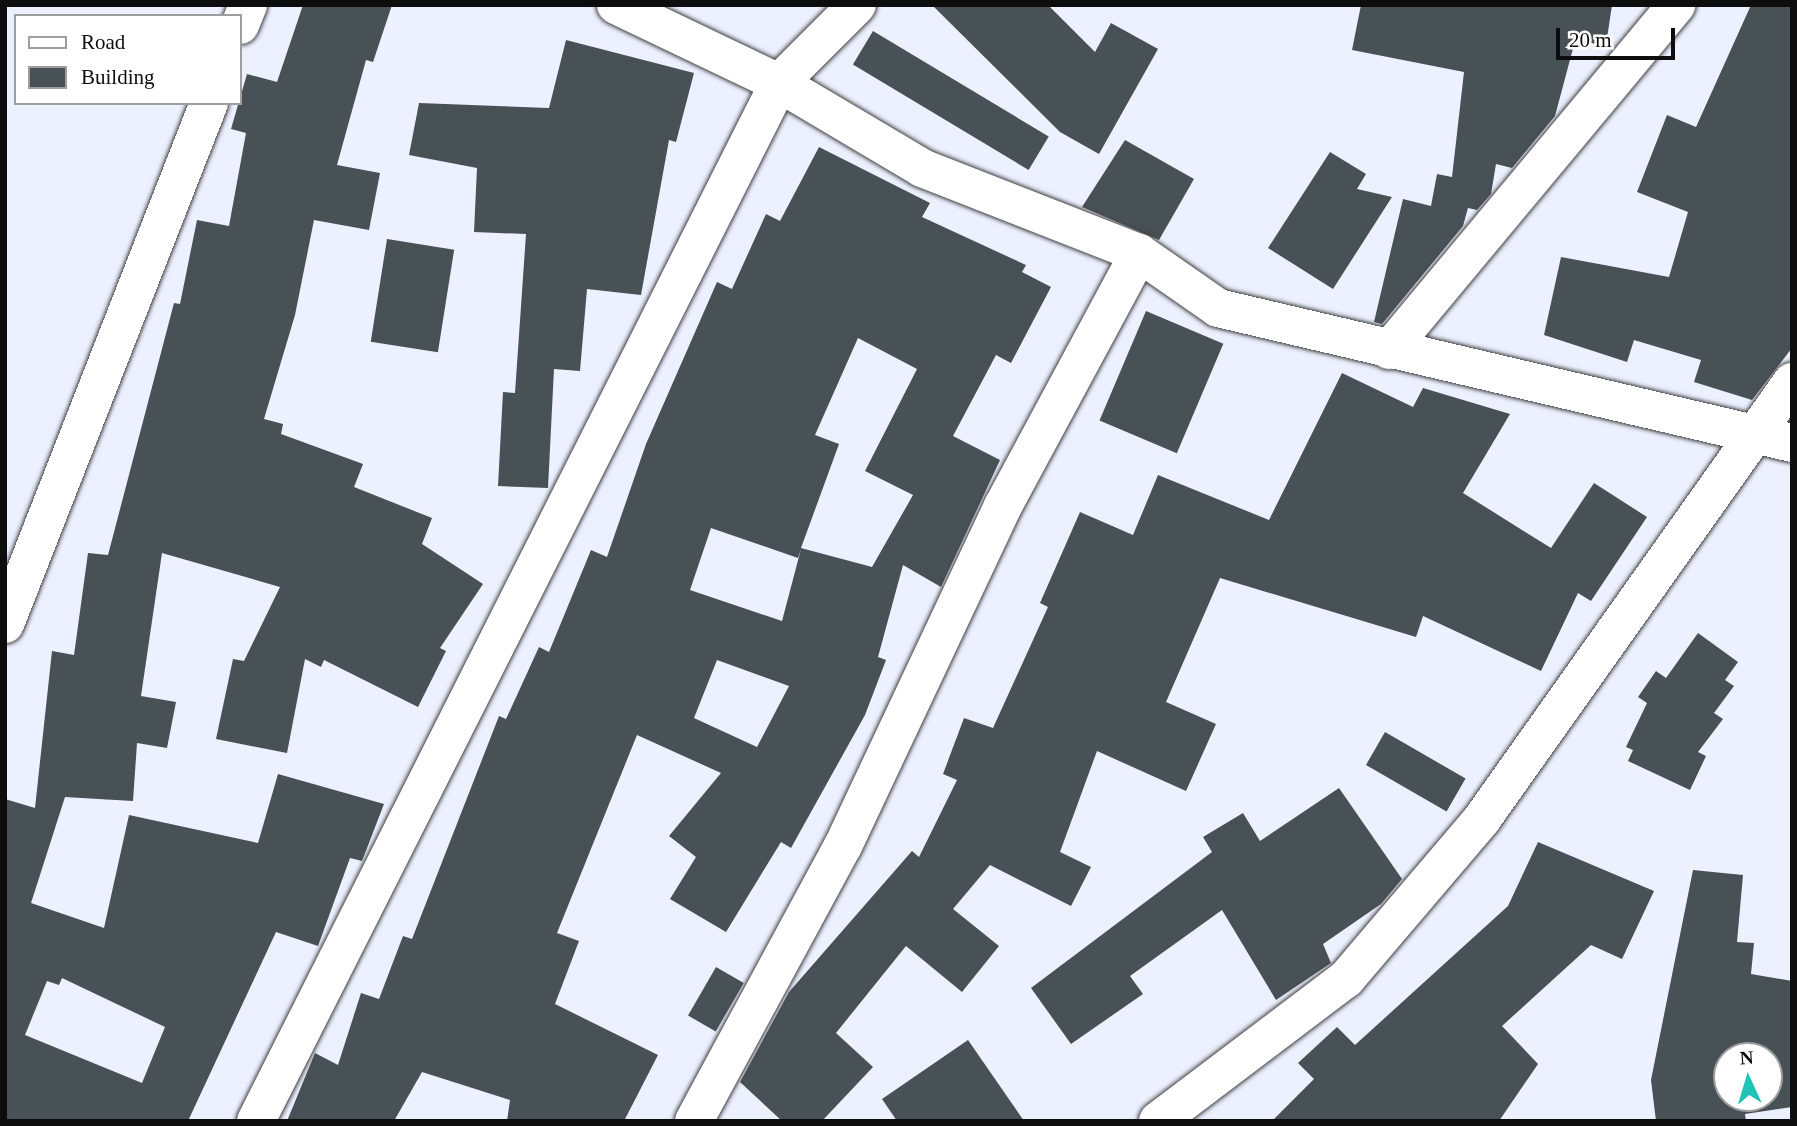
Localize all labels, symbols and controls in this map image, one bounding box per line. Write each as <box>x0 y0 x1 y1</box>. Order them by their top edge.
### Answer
legend <box>14 14 242 105</box>
scale bar <box>1559 14 1678 58</box>
text: 20 m <box>1569 28 1612 52</box>
text: Road <box>81 30 125 54</box>
text: Building <box>81 65 155 89</box>
north arrow <box>1713 1042 1783 1112</box>
text: N <box>1739 1047 1754 1069</box>

